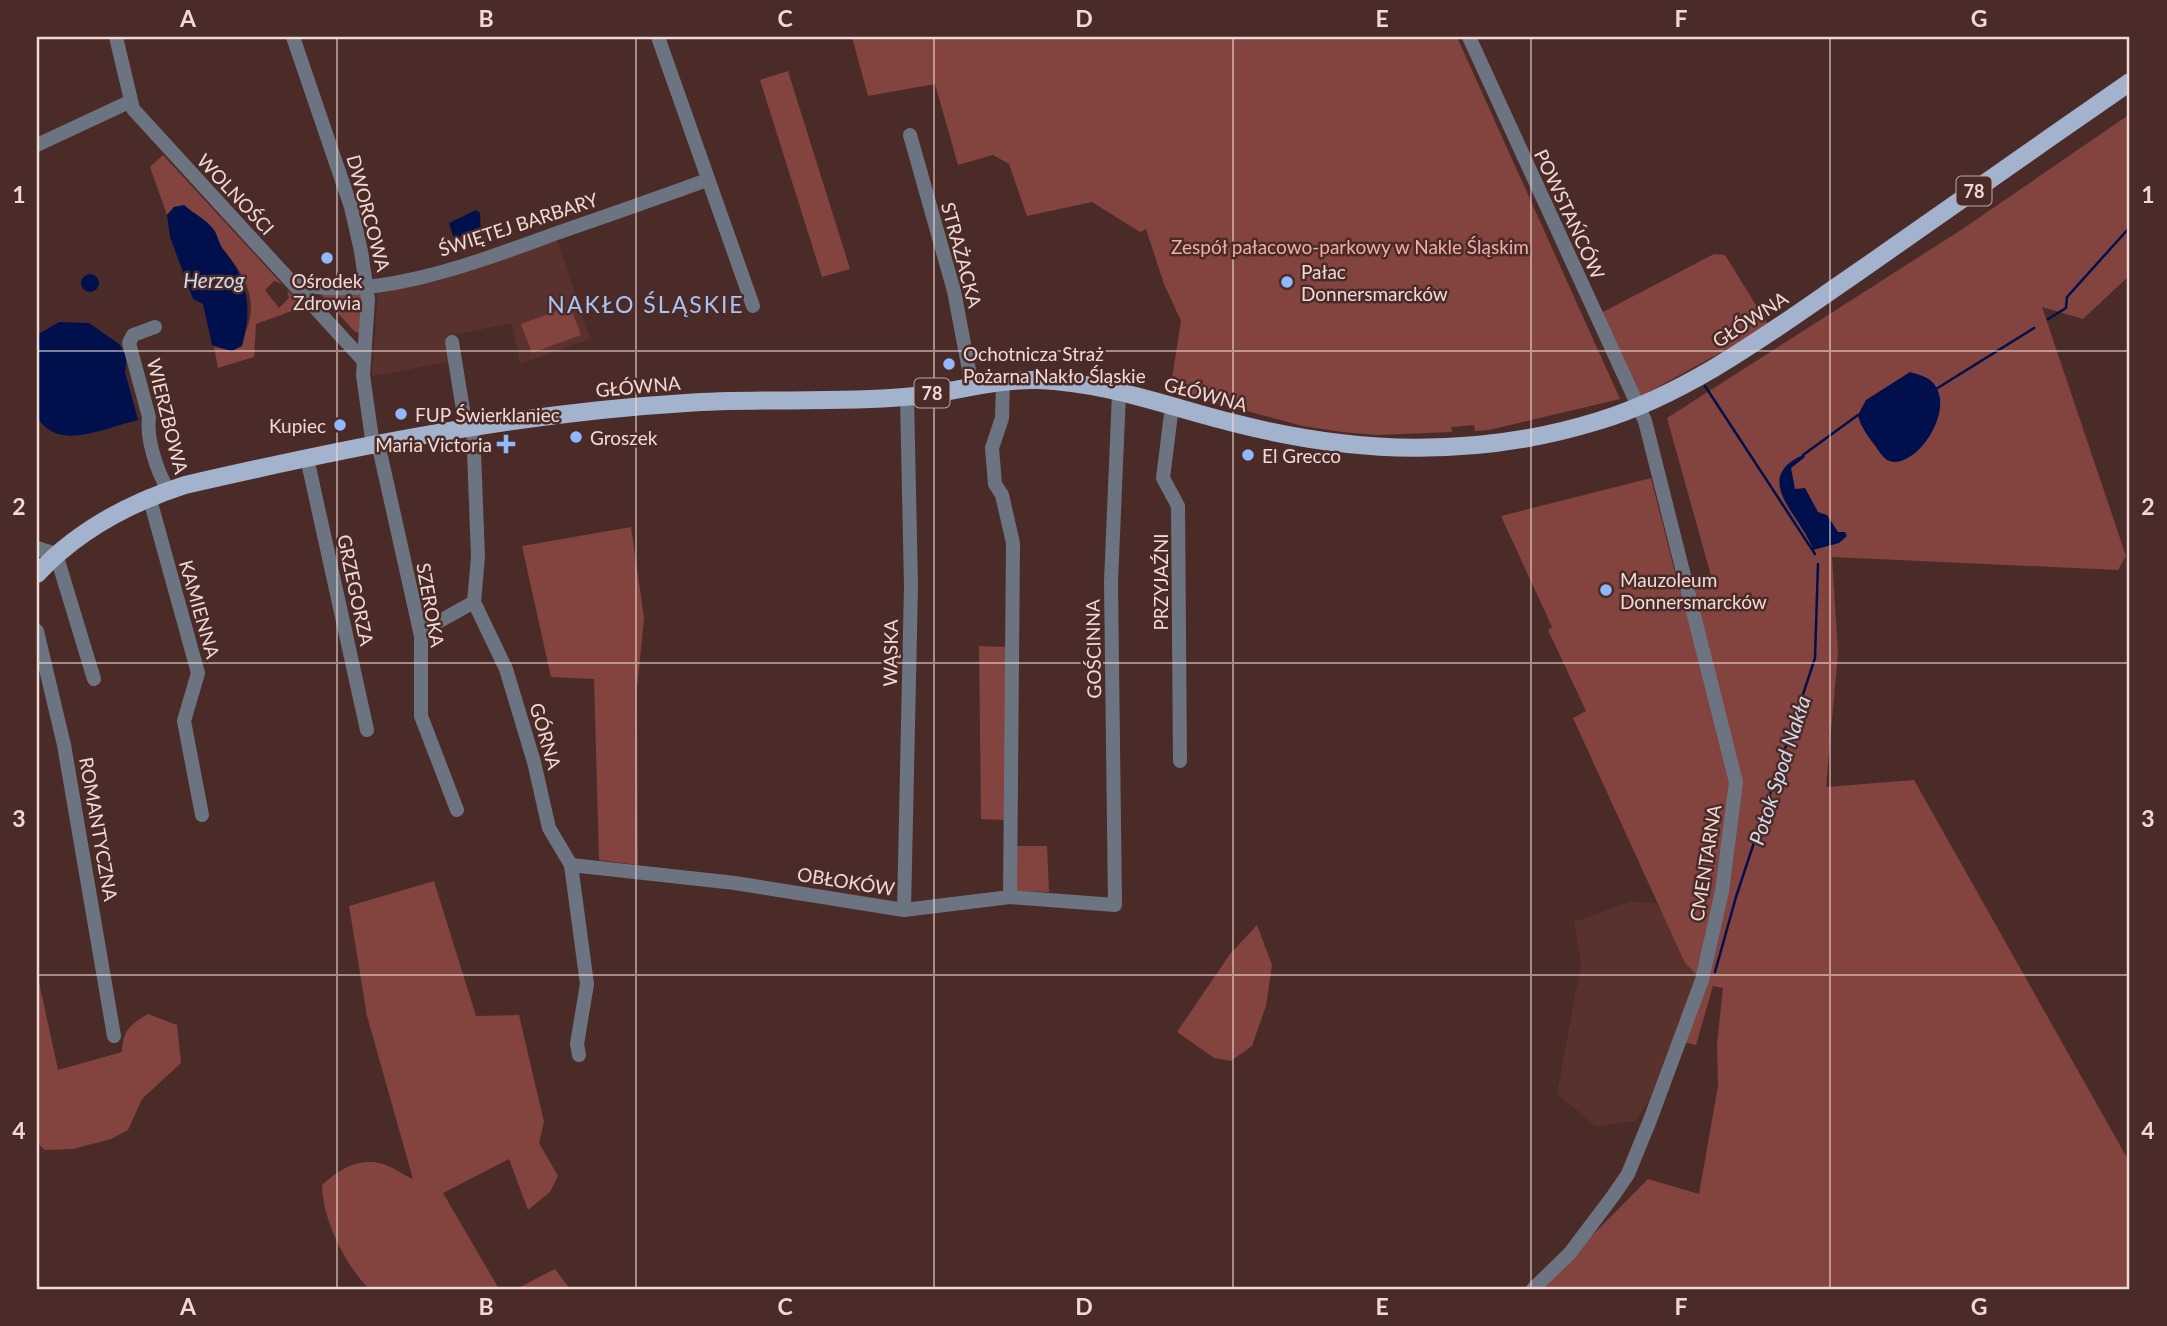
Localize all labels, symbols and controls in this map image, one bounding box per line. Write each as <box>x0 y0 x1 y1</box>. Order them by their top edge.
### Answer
text: A <box>179 4 197 32</box>
text: B <box>478 4 494 32</box>
text: C <box>777 4 793 32</box>
text: D <box>1075 4 1093 32</box>
text: E <box>1375 4 1389 32</box>
text: F <box>1674 4 1688 32</box>
text: G <box>1971 4 1987 32</box>
street label: POWSTAŃCÓW <box>1530 145 1610 283</box>
street label: WOLNOŚCI <box>193 149 279 239</box>
street label: DWORCOWA <box>342 152 396 274</box>
road number: 78 <box>1956 176 1992 206</box>
text: 1 <box>12 180 26 208</box>
text: 1 <box>2141 180 2155 208</box>
street label: ŚWIĘTEJ BARBARY <box>435 187 601 261</box>
street label: STRAŻACKA <box>937 200 987 310</box>
park label: Zespół pałacowo-parkowy w Nakle Śląskim <box>1171 235 1529 258</box>
marker: Ośrodek Zdrowia <box>319 250 335 266</box>
place label: Pałac Donnersmarcków <box>1301 260 1448 305</box>
water label: Herzog <box>183 267 246 292</box>
place label: Ośrodek Zdrowia <box>292 269 363 314</box>
marker: Pałac Donnersmarcków <box>1279 274 1295 290</box>
street label: GŁÓWNA <box>1708 286 1792 352</box>
district label: NAKŁO ŚLĄSKIE <box>547 290 745 318</box>
place label: Ochotnicza Straż Pożarna Nakło Śląskie <box>963 342 1146 387</box>
street label: WIERZBOWA <box>143 356 194 476</box>
marker: Ochotnicza Straż Pożarna Nakło Śląskie <box>941 356 957 372</box>
street label: GŁÓWNA <box>594 371 682 401</box>
street label: GŁÓWNA <box>1162 372 1250 416</box>
road number: 78 <box>914 379 950 408</box>
place label: FUP Świerklaniec <box>415 403 560 426</box>
marker: FUP Świerklaniec <box>393 406 409 422</box>
place label: Kupiec <box>269 414 326 437</box>
marker: Kupiec <box>332 417 348 433</box>
place label: Groszek <box>590 426 658 449</box>
marker: Groszek <box>568 429 584 445</box>
place label: Maria Victoria <box>375 433 492 456</box>
marker: Maria Victoria <box>498 436 514 452</box>
place label: El Grecco <box>1262 444 1341 467</box>
marker: El Grecco <box>1240 447 1256 463</box>
text: 2 <box>12 492 26 520</box>
text: 2 <box>2141 492 2155 520</box>
street label: GRZEGORZA <box>333 532 379 648</box>
street label: PRZYJAŹNI <box>1149 533 1172 631</box>
street label: KAMIENNA <box>175 557 225 661</box>
street label: SZEROKA <box>412 561 450 649</box>
place label: Mauzoleum Donnersmarcków <box>1620 568 1767 613</box>
marker: Mauzoleum Donnersmarcków <box>1598 582 1614 598</box>
street label: GOŚCINNA <box>1081 599 1105 699</box>
street label: WĄSKA <box>878 619 902 687</box>
water label: Potok Spod Nakła <box>1743 692 1815 848</box>
street label: GÓRNA <box>526 700 567 772</box>
street label: ROMANTYCZNA <box>75 755 123 903</box>
street label: CMENTARNA <box>1684 803 1726 923</box>
text: 3 <box>12 804 26 832</box>
text: 3 <box>2141 804 2155 832</box>
street label: OBŁOKÓW <box>796 862 897 900</box>
text: 4 <box>12 1116 26 1144</box>
text: 4 <box>2141 1116 2155 1144</box>
text: A <box>179 1292 197 1320</box>
text: B <box>478 1292 494 1320</box>
text: C <box>777 1292 793 1320</box>
text: D <box>1075 1292 1093 1320</box>
text: E <box>1375 1292 1389 1320</box>
text: F <box>1674 1292 1688 1320</box>
text: G <box>1971 1292 1987 1320</box>

